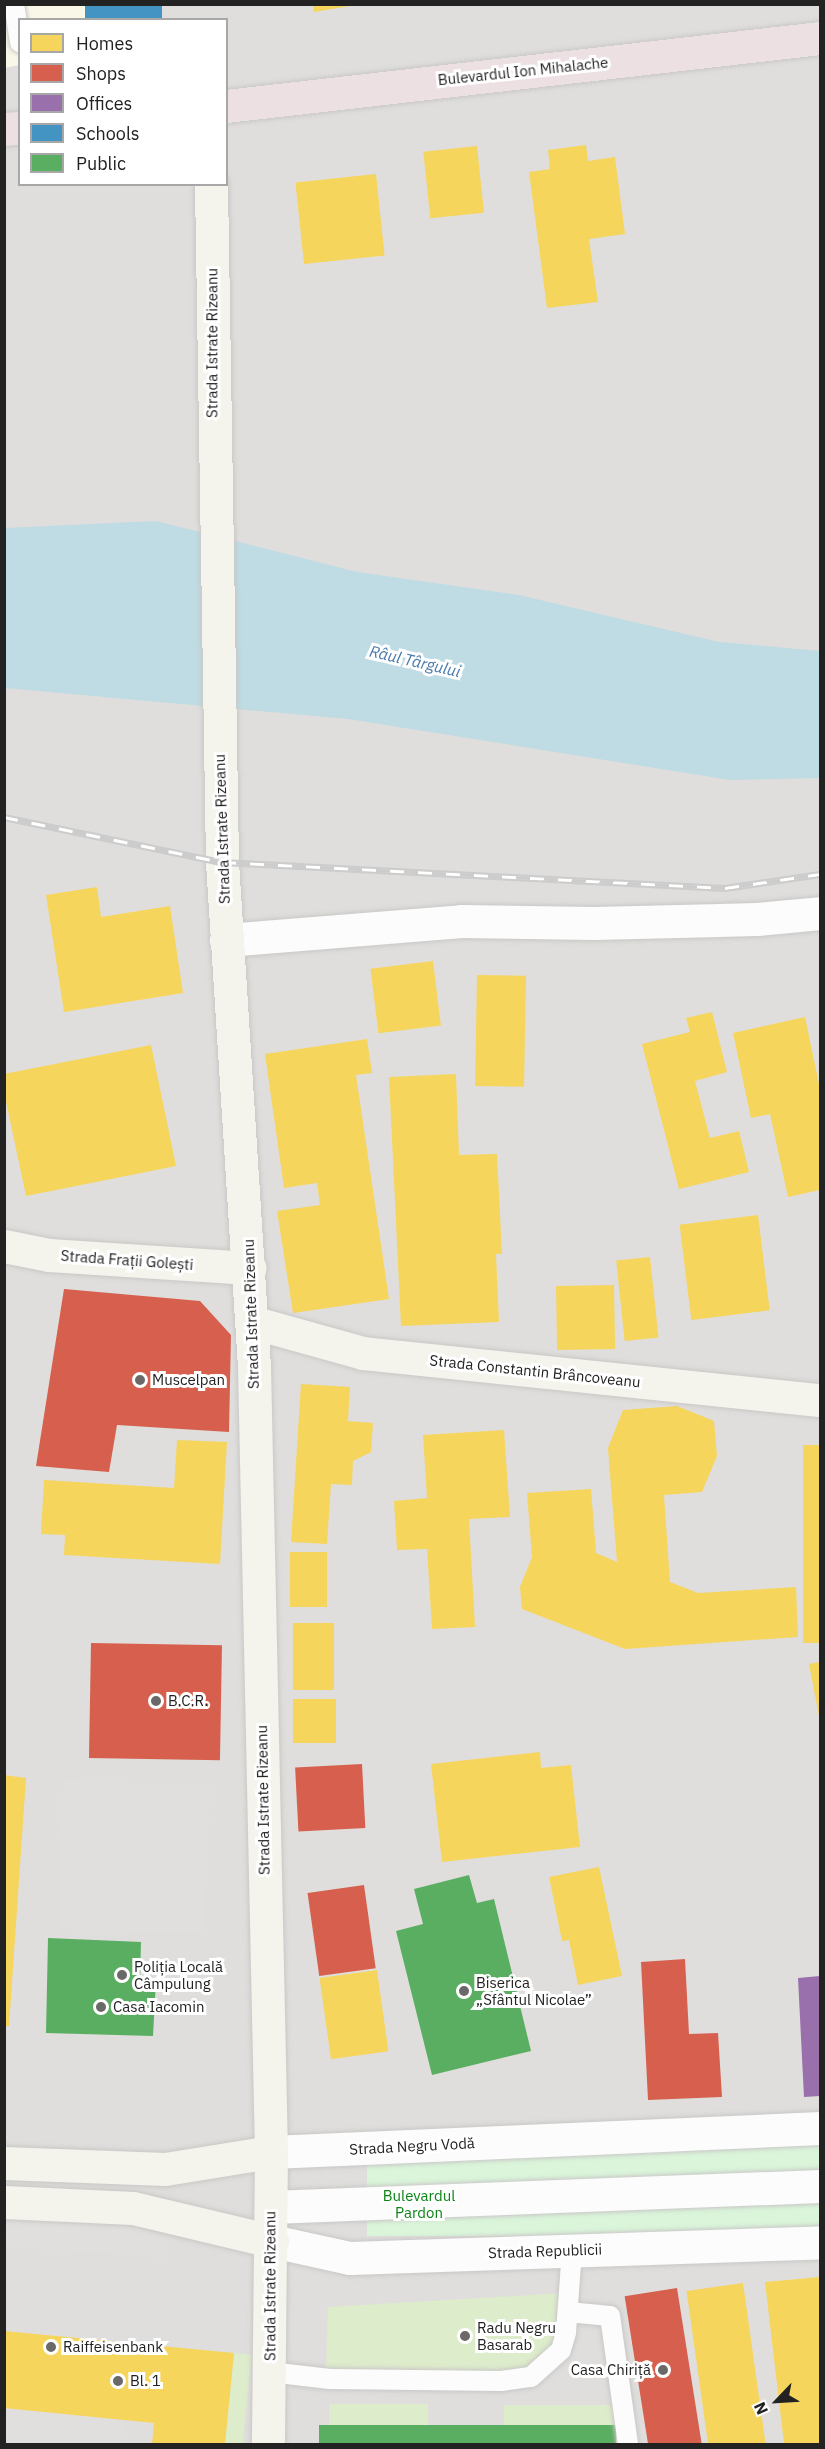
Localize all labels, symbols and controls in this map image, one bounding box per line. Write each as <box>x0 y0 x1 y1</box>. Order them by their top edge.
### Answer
legend <box>18 18 228 186</box>
text: Homes <box>76 32 133 55</box>
street label: Bulevardul Ion Mihalache <box>437 53 609 89</box>
text: Shops <box>76 62 126 85</box>
text: Offices <box>76 92 132 115</box>
text: Schools <box>76 122 140 145</box>
text: Public <box>76 152 126 175</box>
street label: Strada Istrate Rizeanu <box>203 268 221 418</box>
water label: Râul Târgului <box>368 641 462 681</box>
street label: Strada Istrate Rizeanu <box>210 754 234 904</box>
street label: Strada Istrate Rizeanu <box>239 1239 263 1389</box>
street label: Strada Frații Golești <box>60 1246 194 1274</box>
street label: Strada Constantin Brâncoveanu <box>429 1351 641 1391</box>
place label: Muscelpan <box>152 1371 225 1389</box>
marker: Muscelpan <box>133 1373 147 1387</box>
place label: B.C.R. <box>168 1692 208 1710</box>
marker: B.C.R. <box>149 1694 163 1708</box>
street label: Strada Istrate Rizeanu <box>253 1725 273 1875</box>
place label: Poliția Locală Câmpulung <box>134 1957 223 1992</box>
marker: Poliția Locală Câmpulung <box>115 1968 129 1982</box>
place label: Biserica „Sfântul Nicolae” <box>476 1973 592 2008</box>
marker: Biserica „Sfântul Nicolae” <box>457 1984 471 1998</box>
place label: Casa Iacomin <box>113 1998 204 2016</box>
marker: Casa Iacomin <box>94 2000 108 2014</box>
street label: Strada Negru Vodă <box>349 2134 475 2158</box>
park label: Bulevardul Pardon <box>383 2186 455 2221</box>
street label: Strada Istrate Rizeanu <box>261 2211 279 2361</box>
street label: Strada Republicii <box>488 2240 602 2262</box>
place label: Radu Negru Basarab <box>477 2318 556 2353</box>
marker: Radu Negru Basarab <box>458 2329 472 2343</box>
place label: Raiffeisenbank <box>63 2338 163 2356</box>
marker: Raiffeisenbank <box>44 2340 58 2354</box>
place label: Casa Chiriță <box>571 2361 651 2379</box>
marker: Casa Chiriță <box>656 2363 670 2377</box>
north arrow <box>747 2371 807 2431</box>
place label: Bl. 1 <box>130 2372 161 2390</box>
marker: Bl. 1 <box>111 2374 125 2388</box>
text: N <box>749 2399 772 2418</box>

